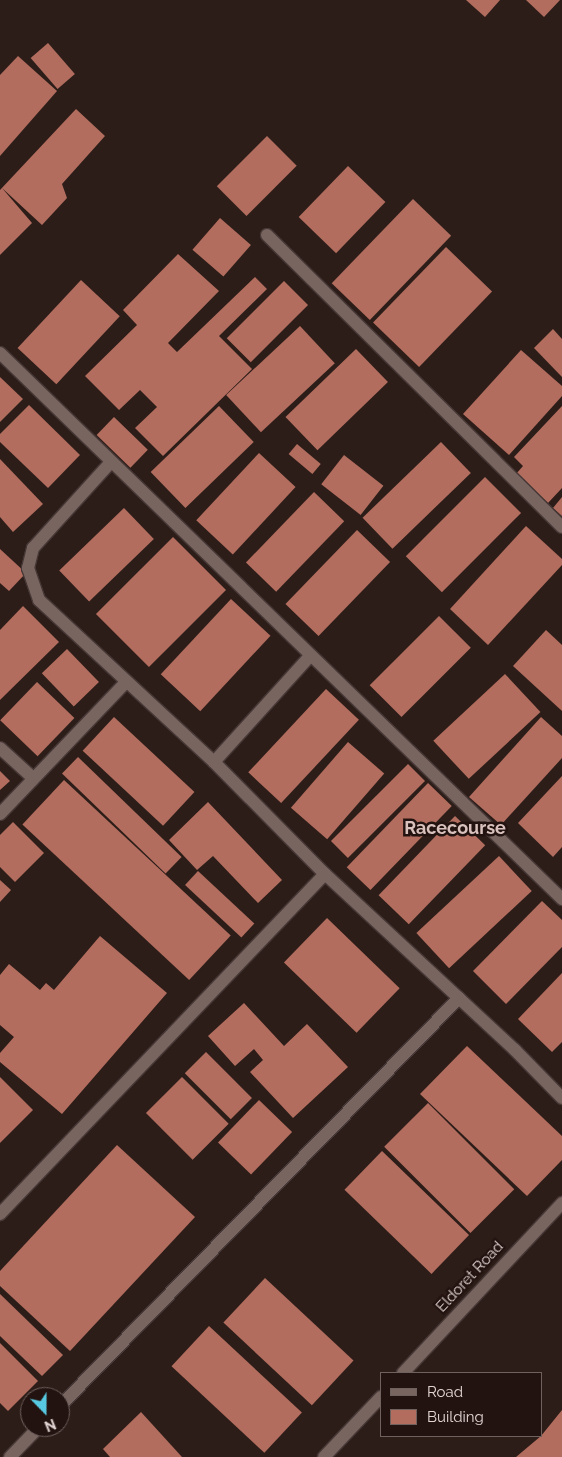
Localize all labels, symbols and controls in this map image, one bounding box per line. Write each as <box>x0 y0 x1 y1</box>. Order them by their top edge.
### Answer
district label: Racecourse <box>404 817 506 839</box>
street label: Eldoret Road <box>433 1238 507 1316</box>
legend <box>380 1372 542 1437</box>
text: Road <box>427 1383 463 1401</box>
north arrow <box>20 1387 70 1437</box>
text: Building <box>427 1408 484 1426</box>
text: N <box>42 1416 58 1434</box>

